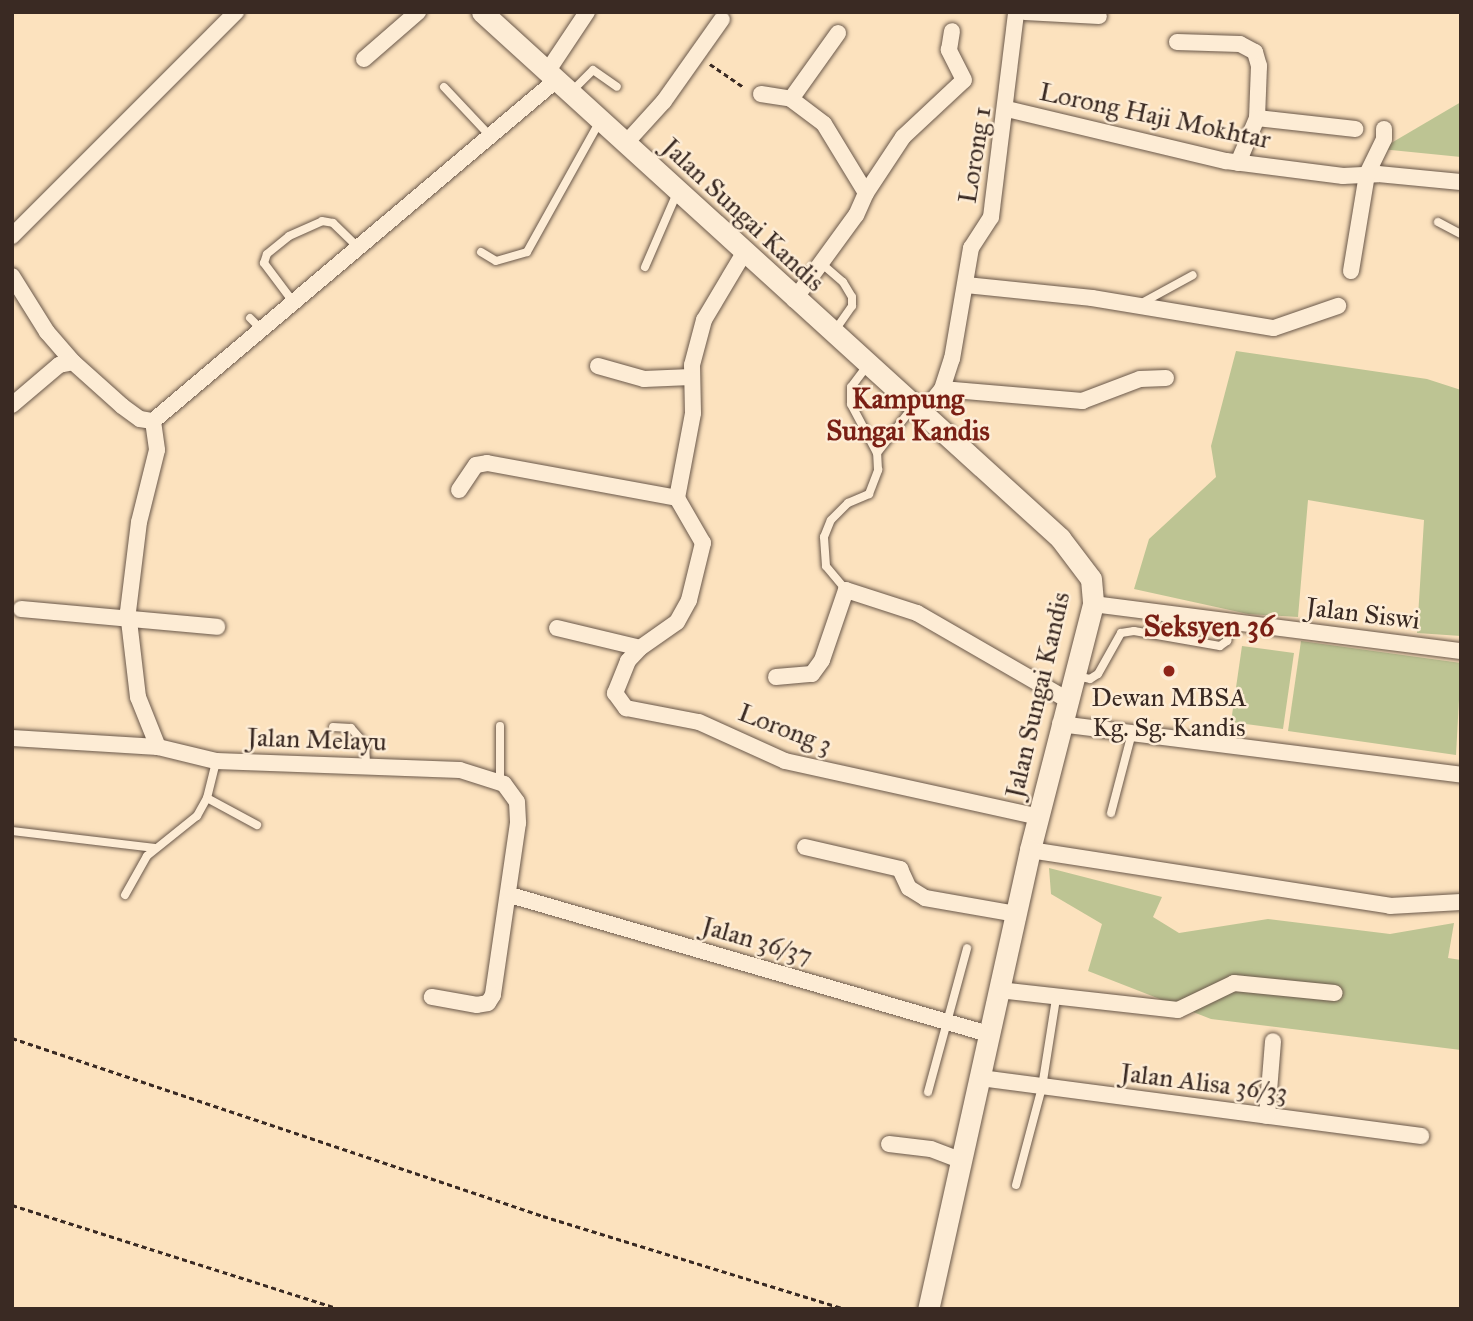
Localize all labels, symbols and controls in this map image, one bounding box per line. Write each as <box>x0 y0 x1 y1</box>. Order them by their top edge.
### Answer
street label: Lorong Haji Mokhtar <box>1037 76 1273 156</box>
street label: Lorong 1 <box>952 104 998 206</box>
street label: Jalan Sungai Kandis <box>655 132 831 298</box>
district label: Kampung Sungai Kandis <box>826 382 990 448</box>
street label: Jalan Sungai Kandis <box>999 589 1077 801</box>
street label: Jalan Siswi <box>1304 592 1422 636</box>
district label: Seksyen 36 <box>1144 608 1274 644</box>
marker: Dewan MBSA Kg. Sg. Kandis <box>1161 663 1177 679</box>
place label: Dewan MBSA Kg. Sg. Kandis <box>1091 682 1247 744</box>
street label: Lorong 3 <box>734 697 836 761</box>
street label: Jalan Melayu <box>247 722 387 758</box>
street label: Jalan 36/37 <box>698 910 816 972</box>
street label: Jalan Alisa 36/33 <box>1119 1057 1289 1109</box>

